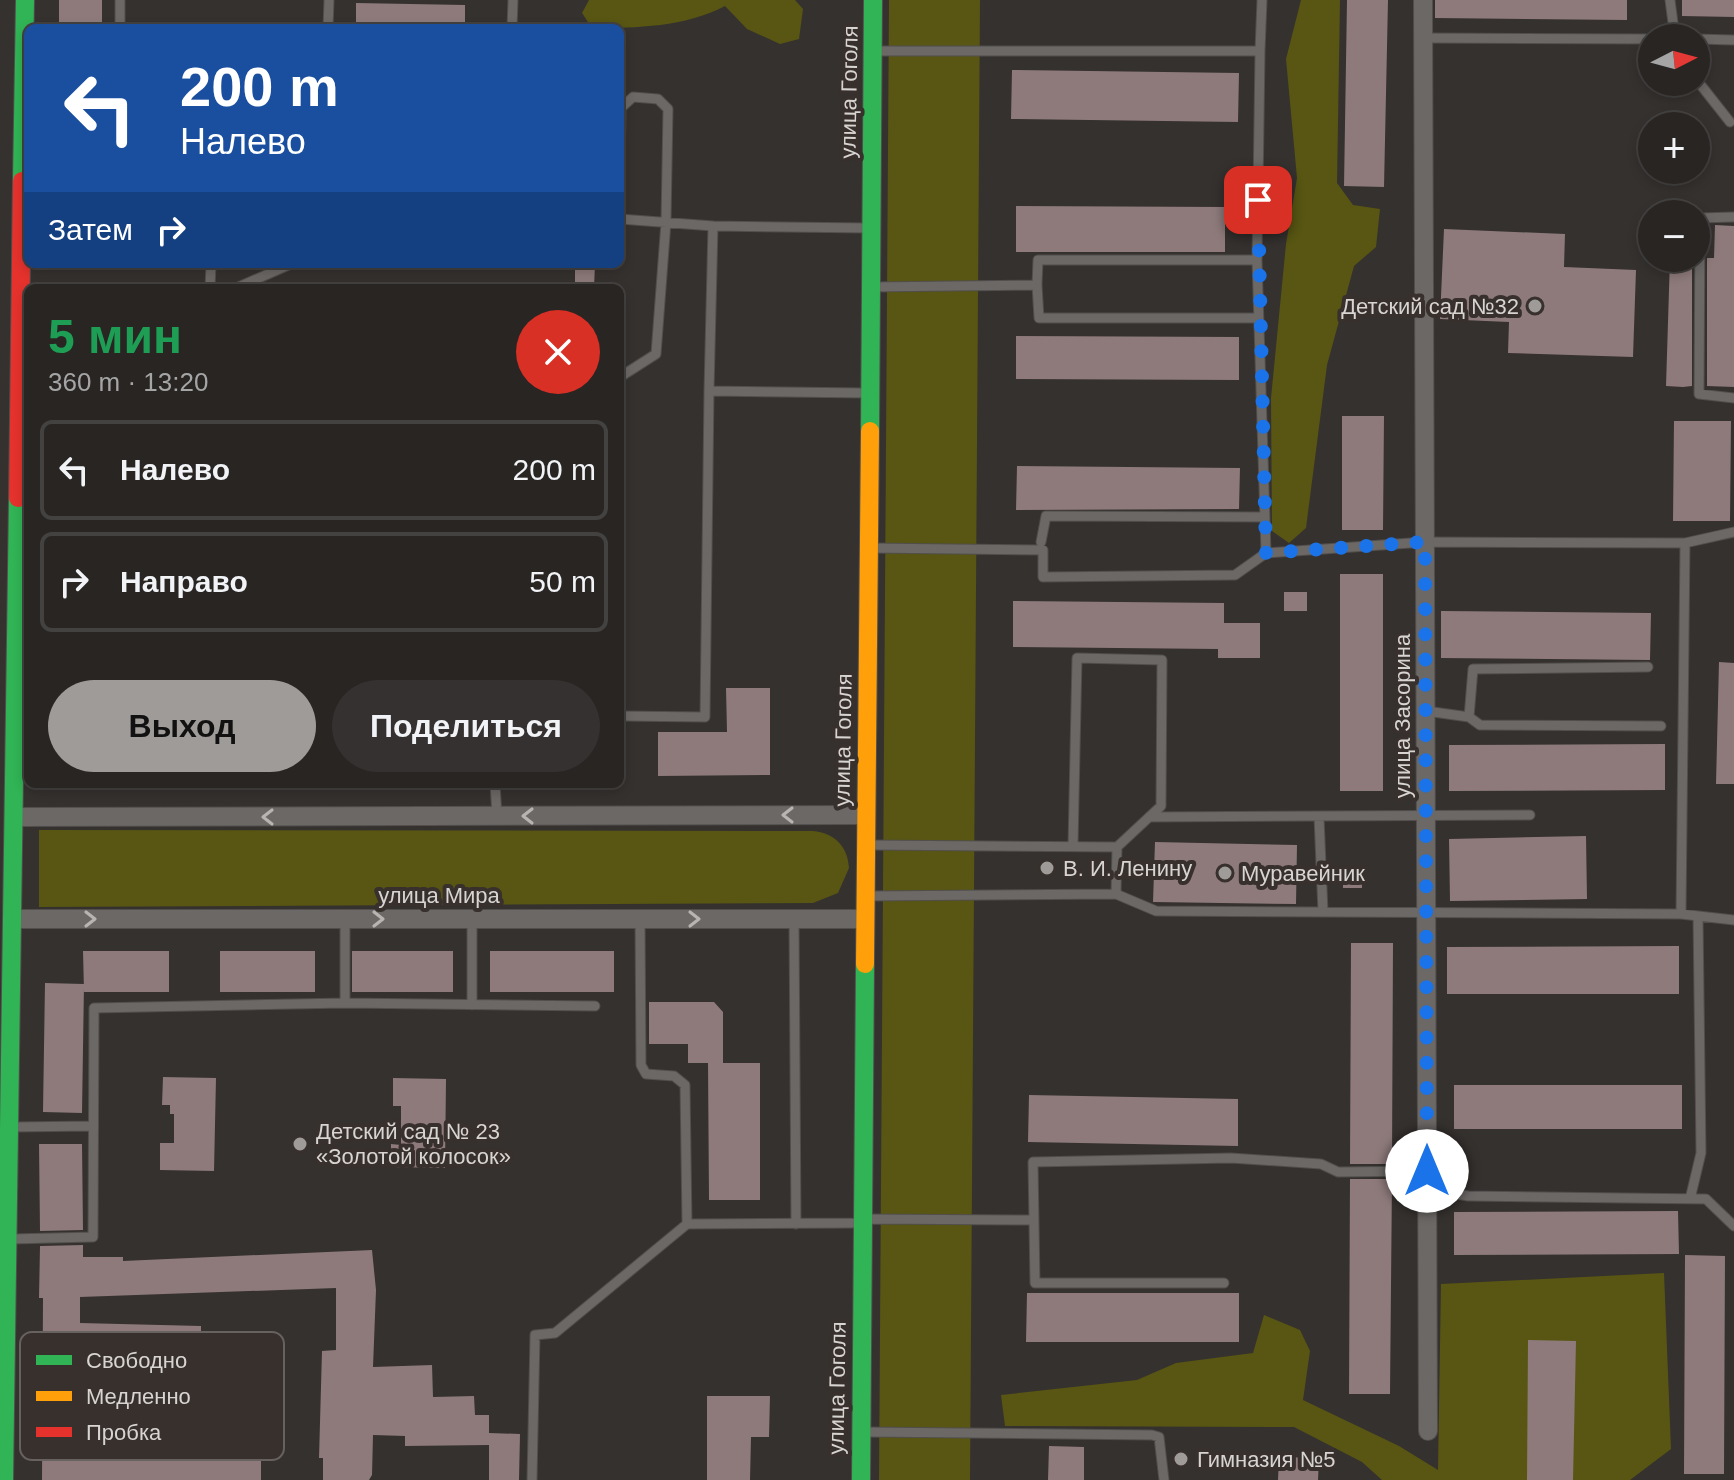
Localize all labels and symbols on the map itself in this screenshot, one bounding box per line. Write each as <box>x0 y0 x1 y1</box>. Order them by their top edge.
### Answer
north arrow <box>1638 24 1710 96</box>
street label: улица Гоголя <box>835 25 863 159</box>
pin <box>1224 166 1292 234</box>
place label: Детский сад №32 <box>1341 294 1519 319</box>
marker: Детский сад №32 <box>1526 297 1544 315</box>
street label: улица Засорина <box>1390 633 1415 798</box>
street label: улица Гоголя <box>829 673 857 807</box>
one-way arrow <box>781 806 794 824</box>
one-way arrow <box>521 807 534 825</box>
one-way arrow <box>261 808 274 825</box>
place label: В. И. Ленину <box>1063 856 1192 881</box>
marker: В. И. Ленину <box>1038 859 1056 877</box>
place label: Муравейник <box>1241 861 1365 886</box>
marker: Муравейник <box>1216 864 1234 882</box>
street label: улица Мира <box>378 883 501 908</box>
one-way arrow <box>84 910 97 928</box>
one-way arrow <box>372 910 385 928</box>
one-way arrow <box>688 910 701 928</box>
place label: Детский сад № 23 «Золотой колосок» <box>316 1119 511 1169</box>
position arrow <box>1385 1129 1469 1213</box>
marker: Детский сад № 23 «Золотой колосок» <box>291 1135 309 1153</box>
street label: улица Гоголя <box>823 1321 851 1455</box>
legend <box>20 1332 284 1460</box>
text: Свободно <box>86 1348 187 1373</box>
text: Медленно <box>86 1384 191 1409</box>
text: Пробка <box>86 1420 162 1445</box>
place label: Гимназия №5 <box>1197 1447 1335 1472</box>
marker: Гимназия №5 <box>1172 1450 1190 1468</box>

